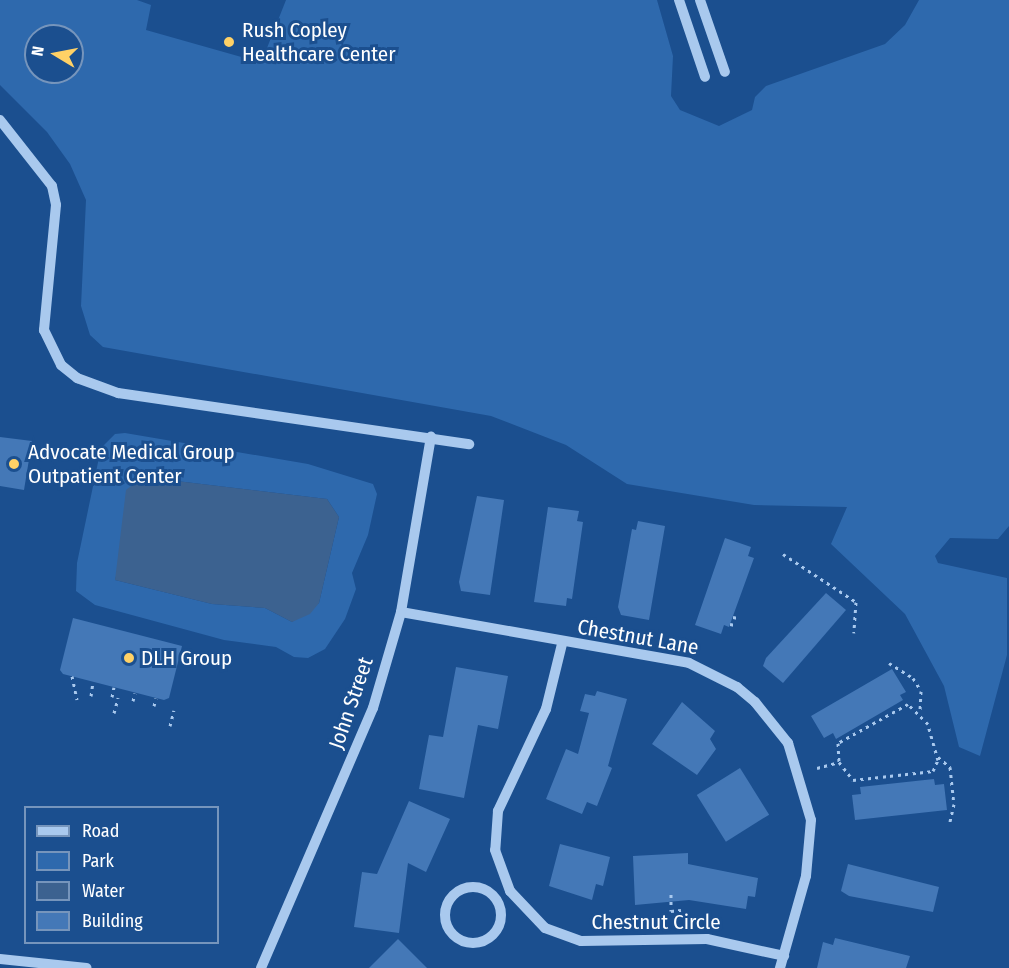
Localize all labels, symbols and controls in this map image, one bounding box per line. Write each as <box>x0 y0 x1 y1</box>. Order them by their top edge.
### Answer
place label: Rush Copley Healthcare Center <box>242 17 396 67</box>
north arrow <box>24 24 84 84</box>
marker: Rush Copley Healthcare Center <box>220 33 238 51</box>
text: N <box>28 45 48 58</box>
place label: Advocate Medical Group Outpatient Center <box>28 439 235 489</box>
marker: Advocate Medical Group Outpatient Center <box>5 455 23 473</box>
street label: Chestnut Lane <box>576 614 700 660</box>
place label: DLH Group <box>141 645 232 671</box>
marker: DLH Group <box>122 651 136 665</box>
street label: John Street <box>324 654 378 752</box>
legend <box>24 806 219 944</box>
text: Road <box>82 820 119 842</box>
text: Park <box>82 850 114 872</box>
text: Water <box>82 880 125 902</box>
street label: Chestnut Circle <box>591 909 721 935</box>
text: Building <box>82 910 143 932</box>

